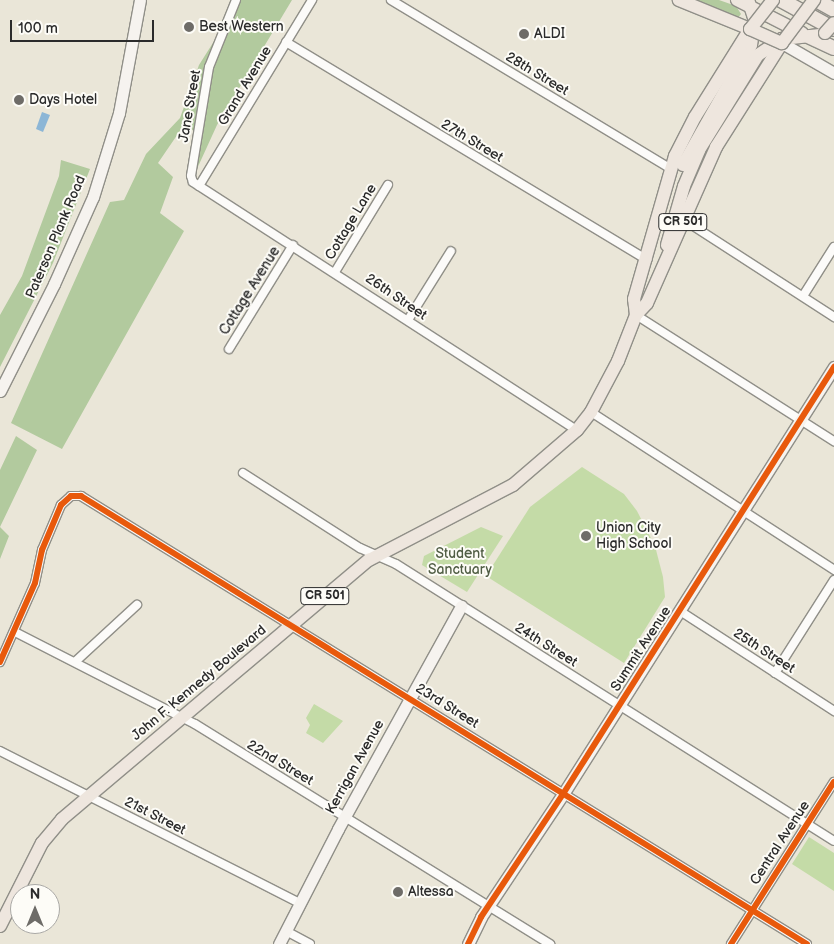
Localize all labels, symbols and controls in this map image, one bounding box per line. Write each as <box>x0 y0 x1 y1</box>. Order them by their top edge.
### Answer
scale bar <box>12 10 156 42</box>
text: 100 m <box>18 19 58 38</box>
place label: Best Western <box>199 19 284 35</box>
marker: Best Western <box>183 21 195 33</box>
place label: ALDI <box>534 26 565 42</box>
marker: ALDI <box>518 28 530 40</box>
street label: Grand Avenue <box>215 43 275 129</box>
street label: 28th Street <box>502 49 572 99</box>
street label: Jane Street <box>175 68 205 144</box>
place label: Days Hotel <box>29 92 97 108</box>
marker: Days Hotel <box>13 94 25 106</box>
street label: 27th Street <box>438 116 506 166</box>
street label: Paterson Plank Road <box>22 173 90 301</box>
street label: Cottage Lane <box>322 181 380 263</box>
road number: CR 501 <box>658 212 708 232</box>
street label: Cottage Avenue <box>216 244 284 338</box>
street label: 26th Street <box>362 270 430 324</box>
place label: Union City High School <box>596 520 672 552</box>
marker: Union City High School <box>580 530 592 542</box>
park label: Student Sanctuary <box>428 546 492 578</box>
road number: CR 501 <box>300 586 350 606</box>
street label: Summit Avenue <box>607 603 675 695</box>
street label: 24th Street <box>512 619 580 671</box>
street label: John F. Kennedy Boulevard <box>128 622 270 744</box>
street label: 25th Street <box>730 625 798 677</box>
street label: 23rd Street <box>412 680 482 732</box>
street label: Kerrigan Avenue <box>322 717 388 817</box>
street label: 22nd Street <box>244 737 316 789</box>
street label: 21st Street <box>121 793 189 839</box>
street label: Central Avenue <box>747 798 813 888</box>
north arrow <box>10 884 60 934</box>
place label: Altessa <box>408 884 454 900</box>
text: N <box>30 886 40 903</box>
marker: Altessa <box>392 886 404 898</box>

